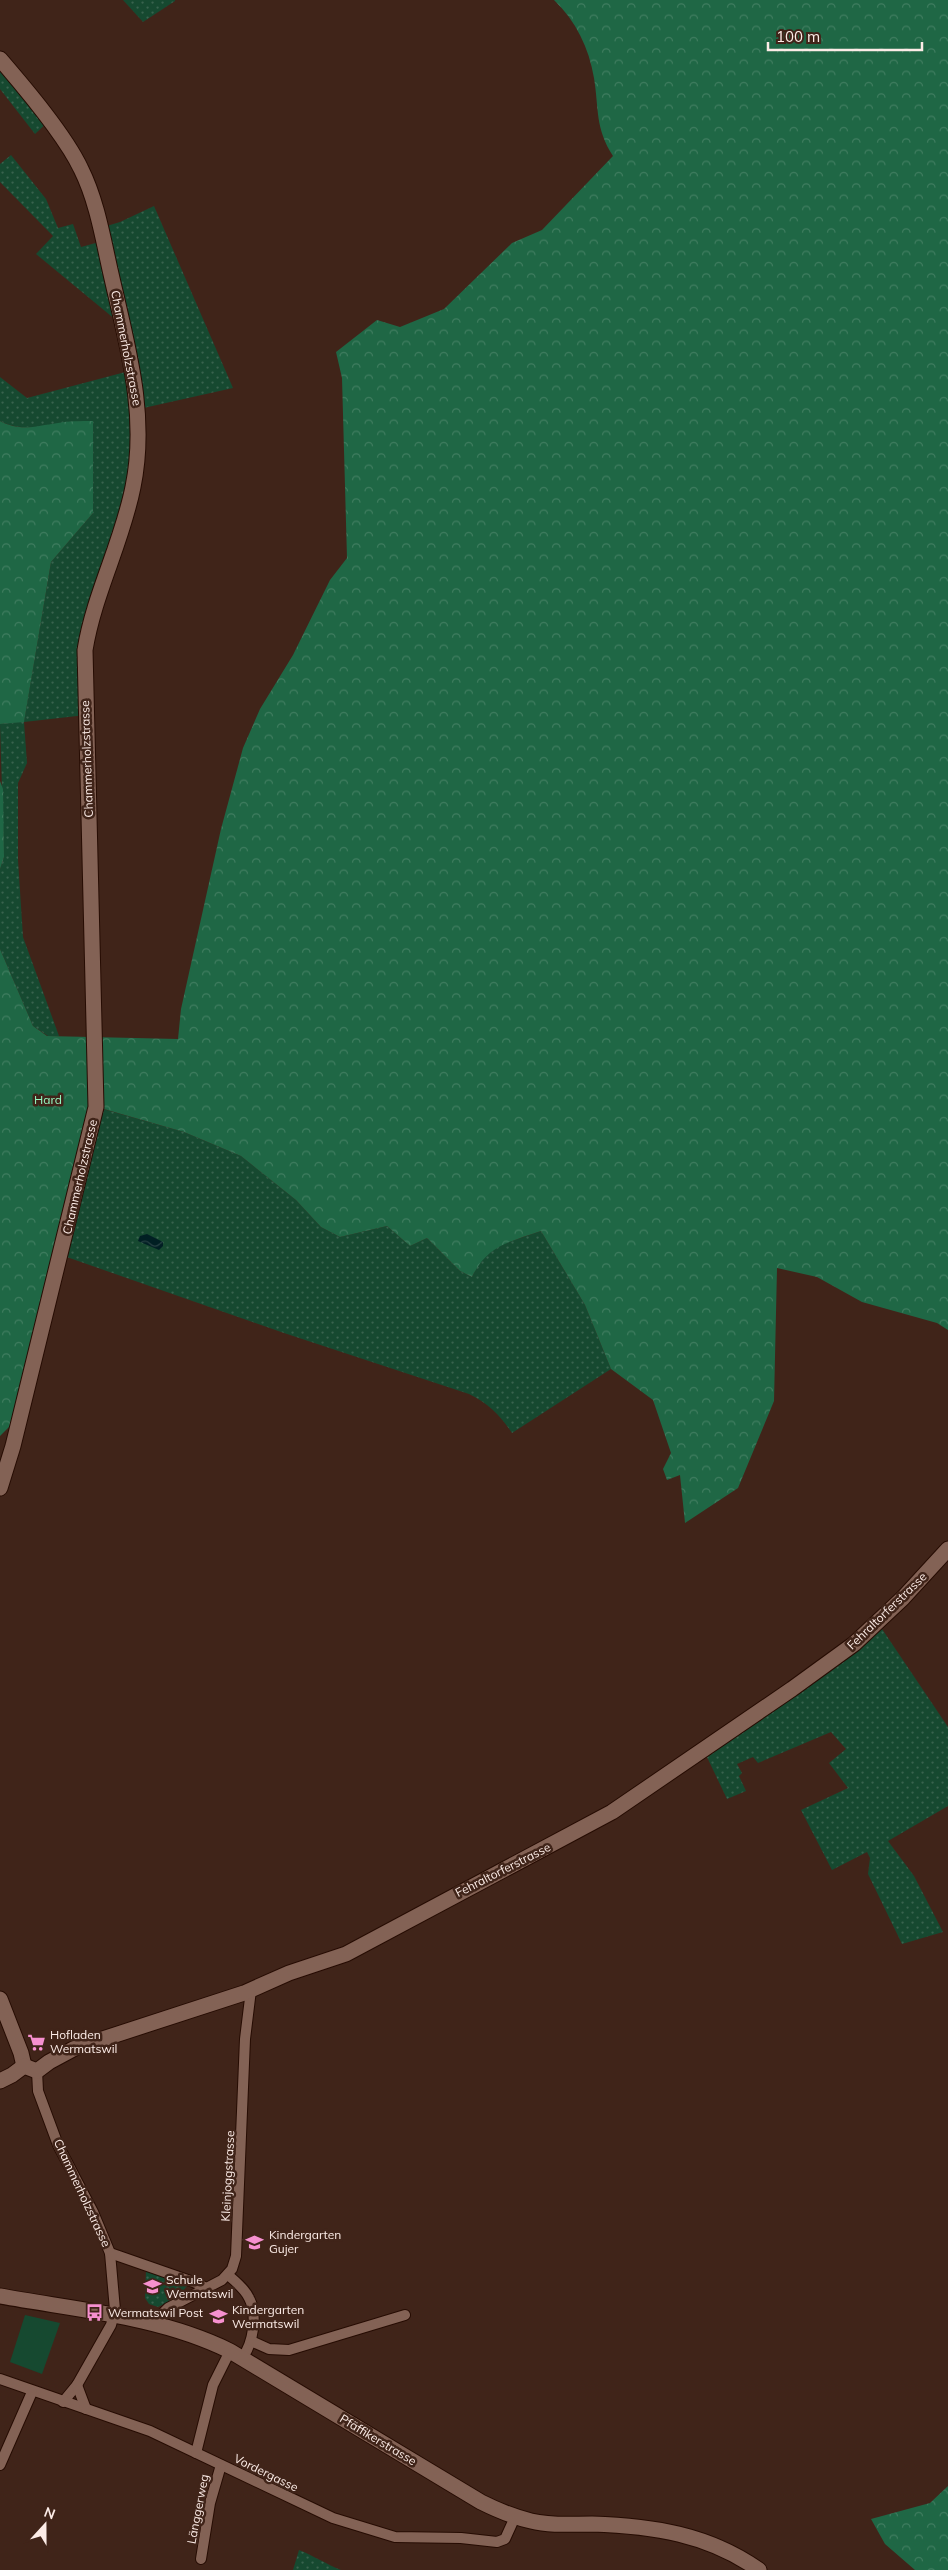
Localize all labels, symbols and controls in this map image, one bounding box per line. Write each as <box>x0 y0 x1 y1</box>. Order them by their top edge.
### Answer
scale bar <box>768 20 922 52</box>
text: 100 m <box>776 27 820 46</box>
street label: Chammerholzstrasse <box>108 289 145 407</box>
street label: Chammerholzstrasse <box>77 700 96 818</box>
park label: Hard <box>34 1092 62 1107</box>
street label: Chammerholzstrasse <box>59 1118 100 1236</box>
street label: Fehraltorferstrasse <box>844 1569 930 1652</box>
street label: Fehraltorferstrasse <box>453 1839 553 1900</box>
place label: Hofladen Wermatswil <box>50 2027 117 2056</box>
supermarket icon: Hofladen Wermatswil <box>26 2032 46 2052</box>
street label: Kleinjoggstrasse <box>218 2130 237 2222</box>
street label: Chammerholzstrasse <box>51 2136 114 2249</box>
place label: Kindergarten Gujer <box>269 2227 341 2256</box>
school or university icon: Kindergarten Gujer <box>245 2232 265 2252</box>
place label: Schule Wermatswil <box>166 2272 233 2301</box>
school or university icon: Schule Wermatswil <box>142 2277 162 2297</box>
place label: Kindergarten Wermatswil <box>232 2302 304 2331</box>
bus stop icon: Wermatswil Post <box>84 2303 104 2323</box>
place label: Wermatswil Post <box>108 2305 203 2320</box>
school or university icon: Kindergarten Wermatswil <box>208 2307 228 2327</box>
street label: Pfäffikerstrasse <box>337 2411 419 2468</box>
street label: Vordergasse <box>232 2451 301 2495</box>
street label: Länggerweg <box>183 2473 212 2545</box>
north arrow <box>20 2500 70 2550</box>
text: N <box>41 2503 58 2523</box>

